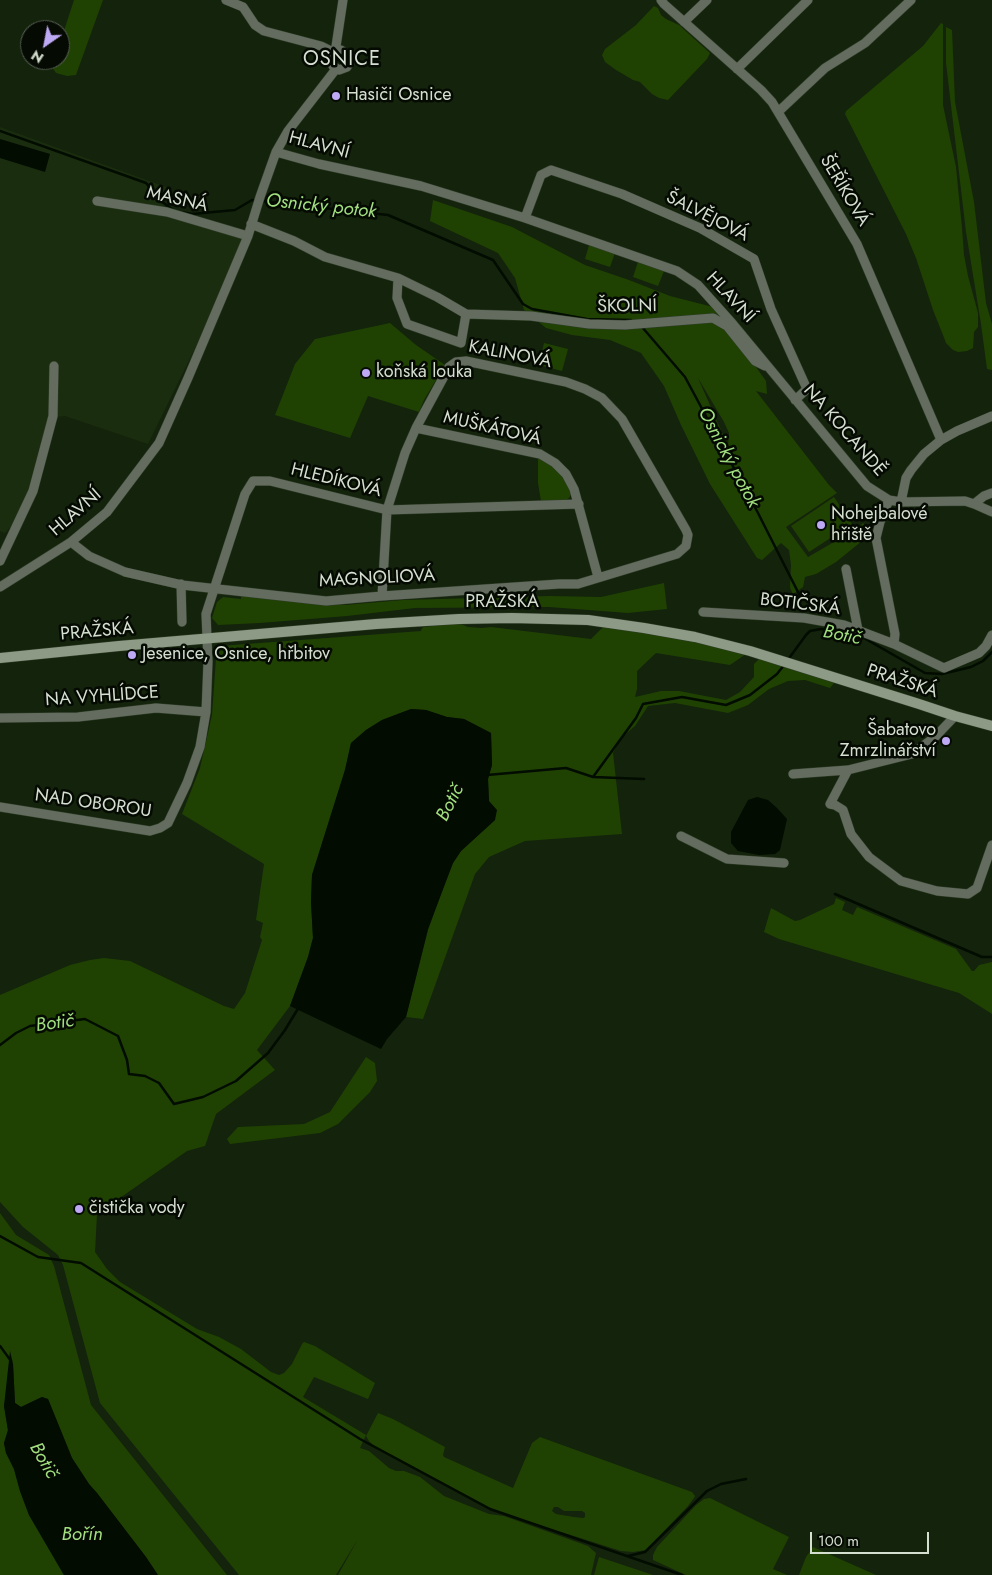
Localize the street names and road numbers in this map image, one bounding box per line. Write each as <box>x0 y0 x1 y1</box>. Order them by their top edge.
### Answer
street label: HLAVNÍ <box>286 128 352 164</box>
street label: ŠEŘÍKOVÁ <box>814 152 874 230</box>
street label: MASNÁ <box>144 182 210 218</box>
street label: ŠALVĚJOVÁ <box>662 187 752 247</box>
street label: HLAVNÍ <box>701 268 759 328</box>
street label: ŠKOLNÍ <box>597 296 657 318</box>
street label: KALINOVÁ <box>467 336 553 374</box>
street label: NA KOCANDĚ <box>798 381 890 481</box>
street label: MUŠKÁTOVÁ <box>441 407 543 451</box>
street label: HLEDÍKOVÁ <box>289 459 383 503</box>
street label: HLAVNÍ <box>46 485 106 541</box>
street label: MAGNOLIOVÁ <box>318 565 436 593</box>
street label: BOTIČSKÁ <box>759 589 841 621</box>
street label: PRAŽSKÁ <box>465 592 539 614</box>
street label: PRAŽSKÁ <box>59 618 135 646</box>
street label: PRAŽSKÁ <box>864 660 940 704</box>
street label: NA VYHLÍDCE <box>44 682 160 712</box>
street label: NAD OBOROU <box>33 785 153 823</box>

